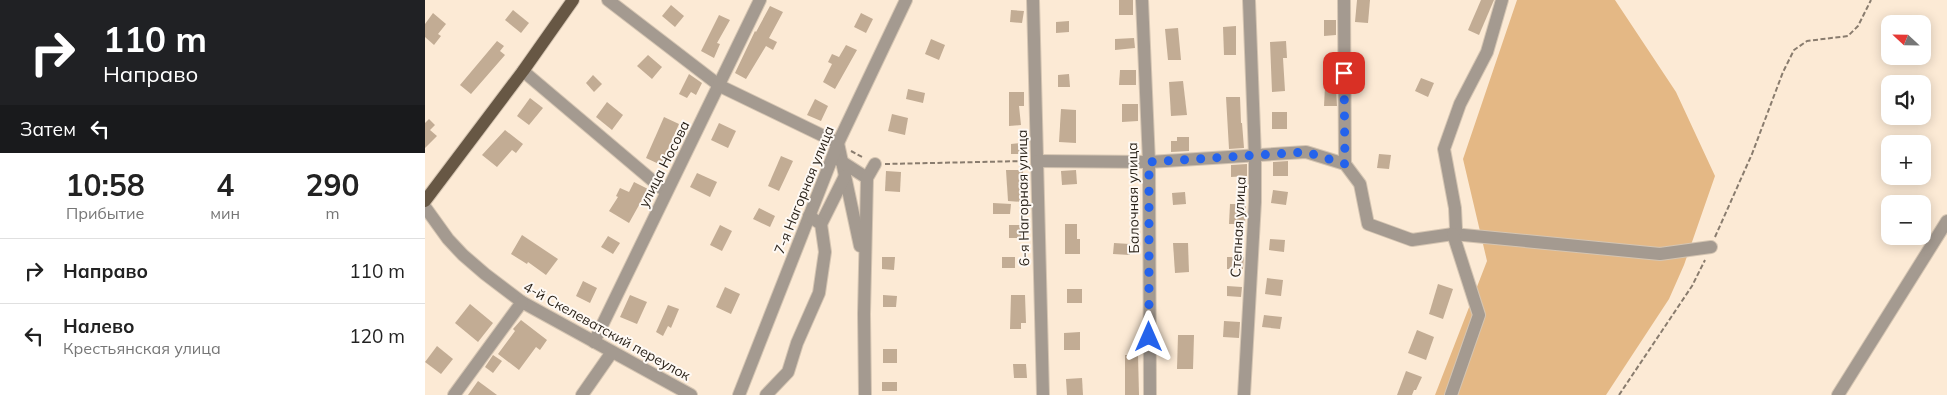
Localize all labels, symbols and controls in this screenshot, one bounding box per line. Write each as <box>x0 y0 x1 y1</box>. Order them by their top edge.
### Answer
north arrow <box>1881 15 1931 65</box>
map controls <box>1881 15 1931 245</box>
text: 110 m <box>103 17 207 61</box>
icon: right <box>20 20 85 85</box>
pin <box>1323 52 1365 94</box>
icon: arrive <box>1330 59 1358 87</box>
text: Направо <box>103 60 198 88</box>
button: sound <box>1881 75 1931 125</box>
icon: left <box>86 115 114 143</box>
text: Затем <box>20 117 76 141</box>
street label: улица Носова <box>634 118 694 210</box>
street label: 7-я Нагорная улица <box>770 123 838 257</box>
street label: 6-я Нагорная улица <box>1013 129 1033 267</box>
button: + <box>1881 135 1931 185</box>
street label: Балочная улица <box>1123 142 1143 254</box>
text: 10:58 <box>65 166 145 204</box>
text: 4 <box>216 166 234 204</box>
text: 290 <box>306 166 360 204</box>
street label: Степная улица <box>1226 176 1250 278</box>
button: − <box>1881 195 1931 245</box>
text: Прибытие <box>66 203 144 223</box>
text: мин <box>210 203 240 223</box>
text: m <box>326 203 340 223</box>
icon: right <box>20 257 48 285</box>
text: Направо <box>63 259 148 283</box>
text: 110 m <box>349 259 405 283</box>
street label: 4-й Скелеватский переулок <box>520 278 694 385</box>
position arrow <box>1122 310 1174 362</box>
text: Налево <box>63 314 135 338</box>
icon: left <box>20 322 48 350</box>
text: 120 m <box>349 324 405 348</box>
text: Крестьянская улица <box>63 338 221 358</box>

